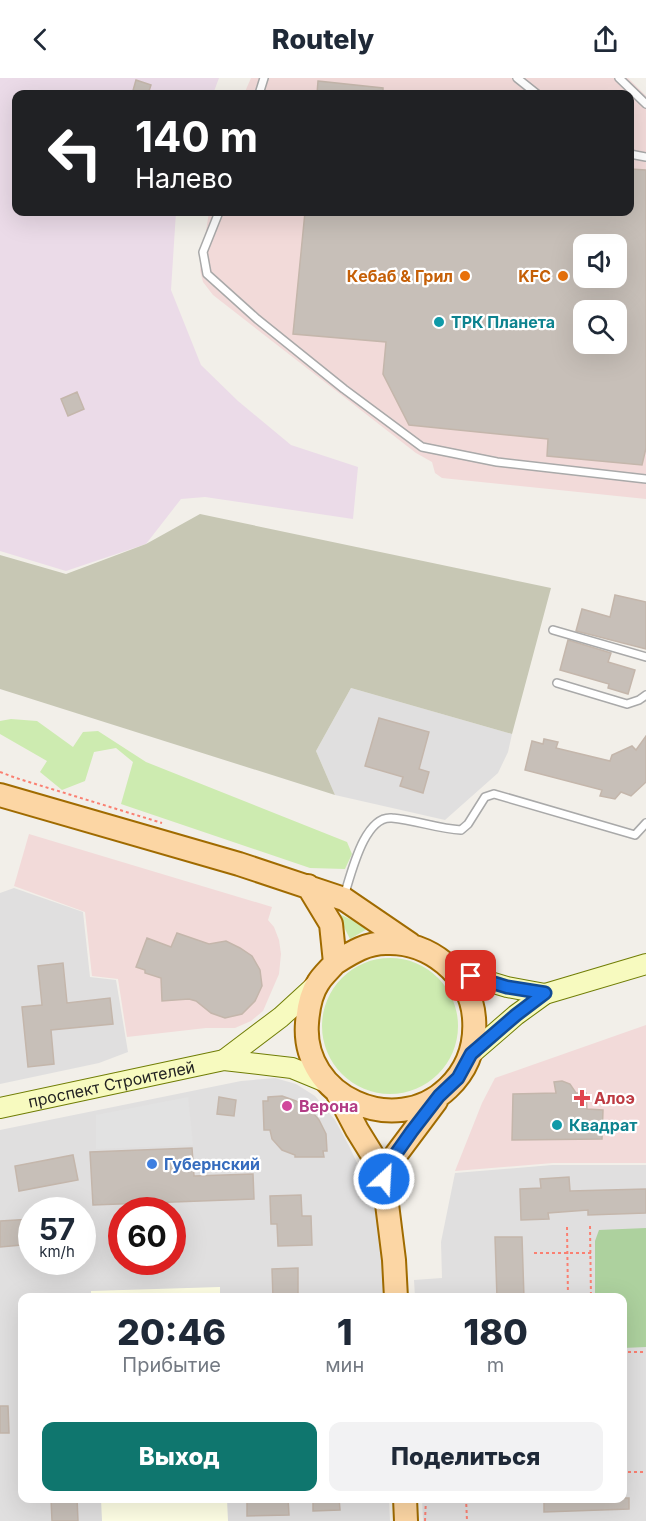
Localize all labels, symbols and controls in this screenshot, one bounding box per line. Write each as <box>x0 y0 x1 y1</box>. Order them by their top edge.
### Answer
icon: back <box>24 23 57 56</box>
text: Routely <box>272 23 374 56</box>
icon: share <box>589 23 622 56</box>
text: 140 m <box>135 111 258 162</box>
icon: left <box>36 114 114 192</box>
text: Налево <box>135 162 233 195</box>
map controls <box>573 234 627 354</box>
button: sound <box>573 234 627 288</box>
place label: Кeбаб & Грил <box>347 266 453 286</box>
place label: KFC <box>518 266 551 286</box>
marker: Кeбаб & Грил <box>458 269 472 283</box>
marker: KFC <box>556 269 570 283</box>
button: search <box>573 300 627 354</box>
place label: ТРК Планета <box>451 312 555 332</box>
marker: ТРК Планета <box>432 315 446 329</box>
pin <box>445 950 496 1001</box>
icon: arrive <box>454 959 487 992</box>
street label: проспект Строителей <box>26 1057 197 1112</box>
place label: Алоэ <box>594 1088 635 1108</box>
marker: Алоэ <box>575 1091 589 1105</box>
place label: Верона <box>299 1096 358 1116</box>
marker: Верона <box>280 1099 294 1113</box>
place label: Квадрат <box>569 1115 637 1135</box>
marker: Квадрат <box>550 1118 564 1132</box>
position arrow <box>352 1147 416 1211</box>
place label: Губернский <box>164 1154 260 1174</box>
marker: Губернский <box>145 1157 159 1171</box>
speed limit sign: 60 <box>108 1197 186 1275</box>
text: 57 <box>39 1211 75 1247</box>
text: km/h <box>39 1242 75 1261</box>
text: 20:46 <box>117 1310 226 1354</box>
text: 1 <box>337 1310 353 1354</box>
text: 180 <box>463 1310 528 1354</box>
text: Прибытие <box>122 1353 221 1377</box>
text: мин <box>325 1353 364 1377</box>
text: m <box>487 1353 504 1377</box>
button: Выход <box>42 1422 317 1491</box>
button: Поделиться <box>329 1422 603 1491</box>

